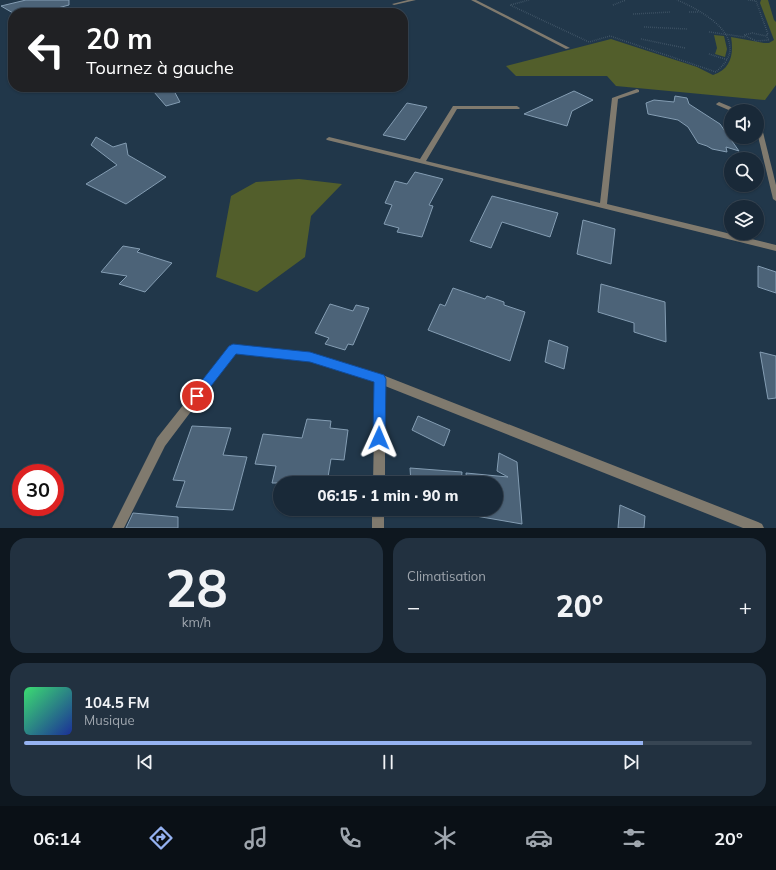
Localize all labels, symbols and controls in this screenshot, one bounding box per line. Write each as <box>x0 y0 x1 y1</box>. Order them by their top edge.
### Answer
text: 20 m <box>86 21 152 56</box>
icon: left <box>20 24 72 76</box>
text: Tournez à gauche <box>86 56 234 79</box>
map controls <box>724 104 764 240</box>
button: sound <box>724 104 764 144</box>
button: search <box>724 152 764 192</box>
button: layers <box>724 200 764 240</box>
pin <box>180 379 214 413</box>
icon: arrive <box>186 385 208 407</box>
position arrow <box>358 417 400 459</box>
speed limit sign: 30 <box>12 464 64 516</box>
text: 06:15 · 1 min · 90 m <box>318 486 458 505</box>
text: 28 <box>165 555 228 620</box>
text: Climatisation <box>407 568 486 584</box>
text: 20° <box>556 587 603 625</box>
text: − <box>407 593 420 621</box>
text: + <box>739 593 752 621</box>
text: km/h <box>182 614 211 630</box>
text: 104.5 FM <box>84 693 149 712</box>
text: Musique <box>84 712 135 728</box>
icon: previous <box>134 751 156 773</box>
icon: pause <box>377 751 399 773</box>
icon: next <box>620 751 642 773</box>
icon: directions <box>147 824 175 852</box>
icon: music <box>242 824 270 852</box>
icon: phone <box>336 824 364 852</box>
icon: climate <box>431 824 459 852</box>
icon: car <box>525 824 553 852</box>
icon: filters <box>620 824 648 852</box>
text: 06:14 <box>33 827 81 850</box>
text: 20° <box>714 827 743 850</box>

